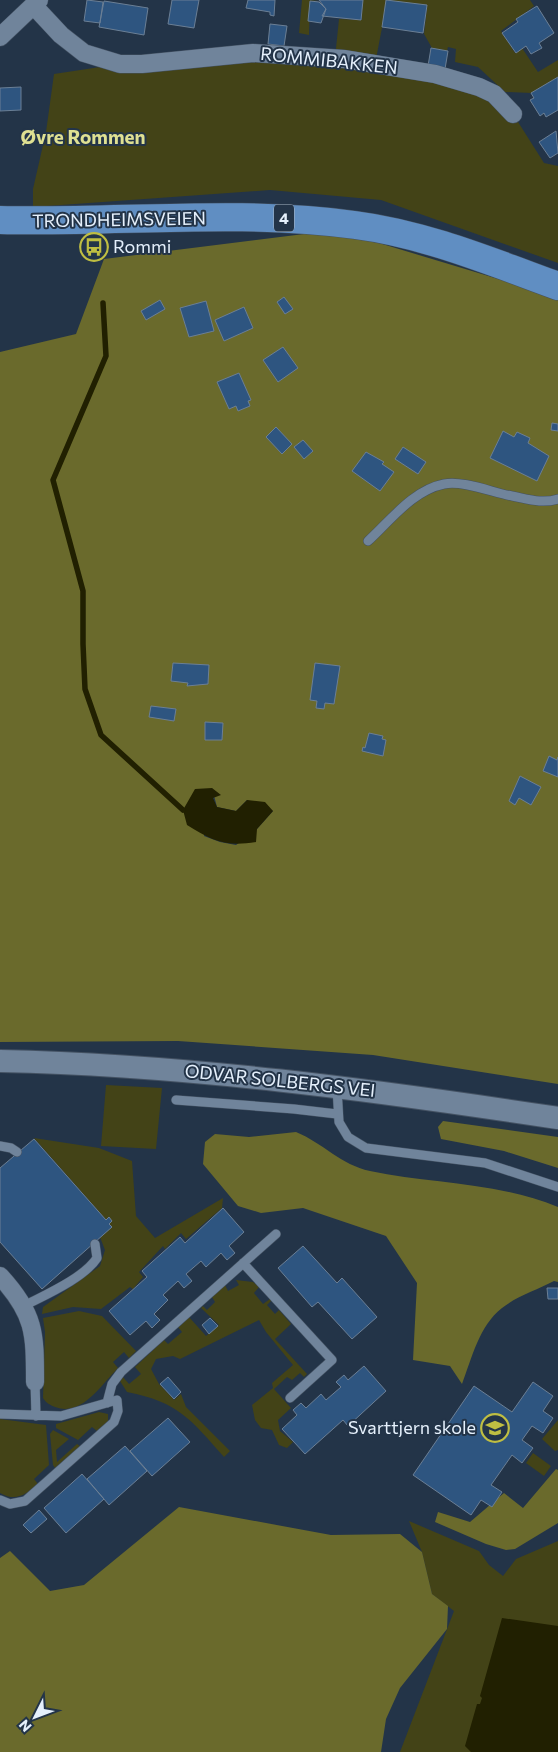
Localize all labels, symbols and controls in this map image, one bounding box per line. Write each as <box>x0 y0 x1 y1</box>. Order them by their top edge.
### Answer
street label: ROMMIBAKKEN <box>259 42 399 78</box>
district label: Øvre Rommen <box>21 125 145 148</box>
road number: 4 <box>274 204 294 232</box>
street label: TRONDHEIMSVEIEN <box>32 206 206 232</box>
bus stop icon: Rommi <box>79 232 109 262</box>
place label: Rommi <box>113 235 171 257</box>
street label: ODVAR SOLBERGS VEI <box>184 1059 376 1101</box>
school or university icon: Svarttjern skole <box>480 1413 510 1443</box>
place label: Svarttjern skole <box>348 1416 476 1438</box>
north arrow <box>10 1692 60 1742</box>
text: N <box>15 1716 35 1736</box>

